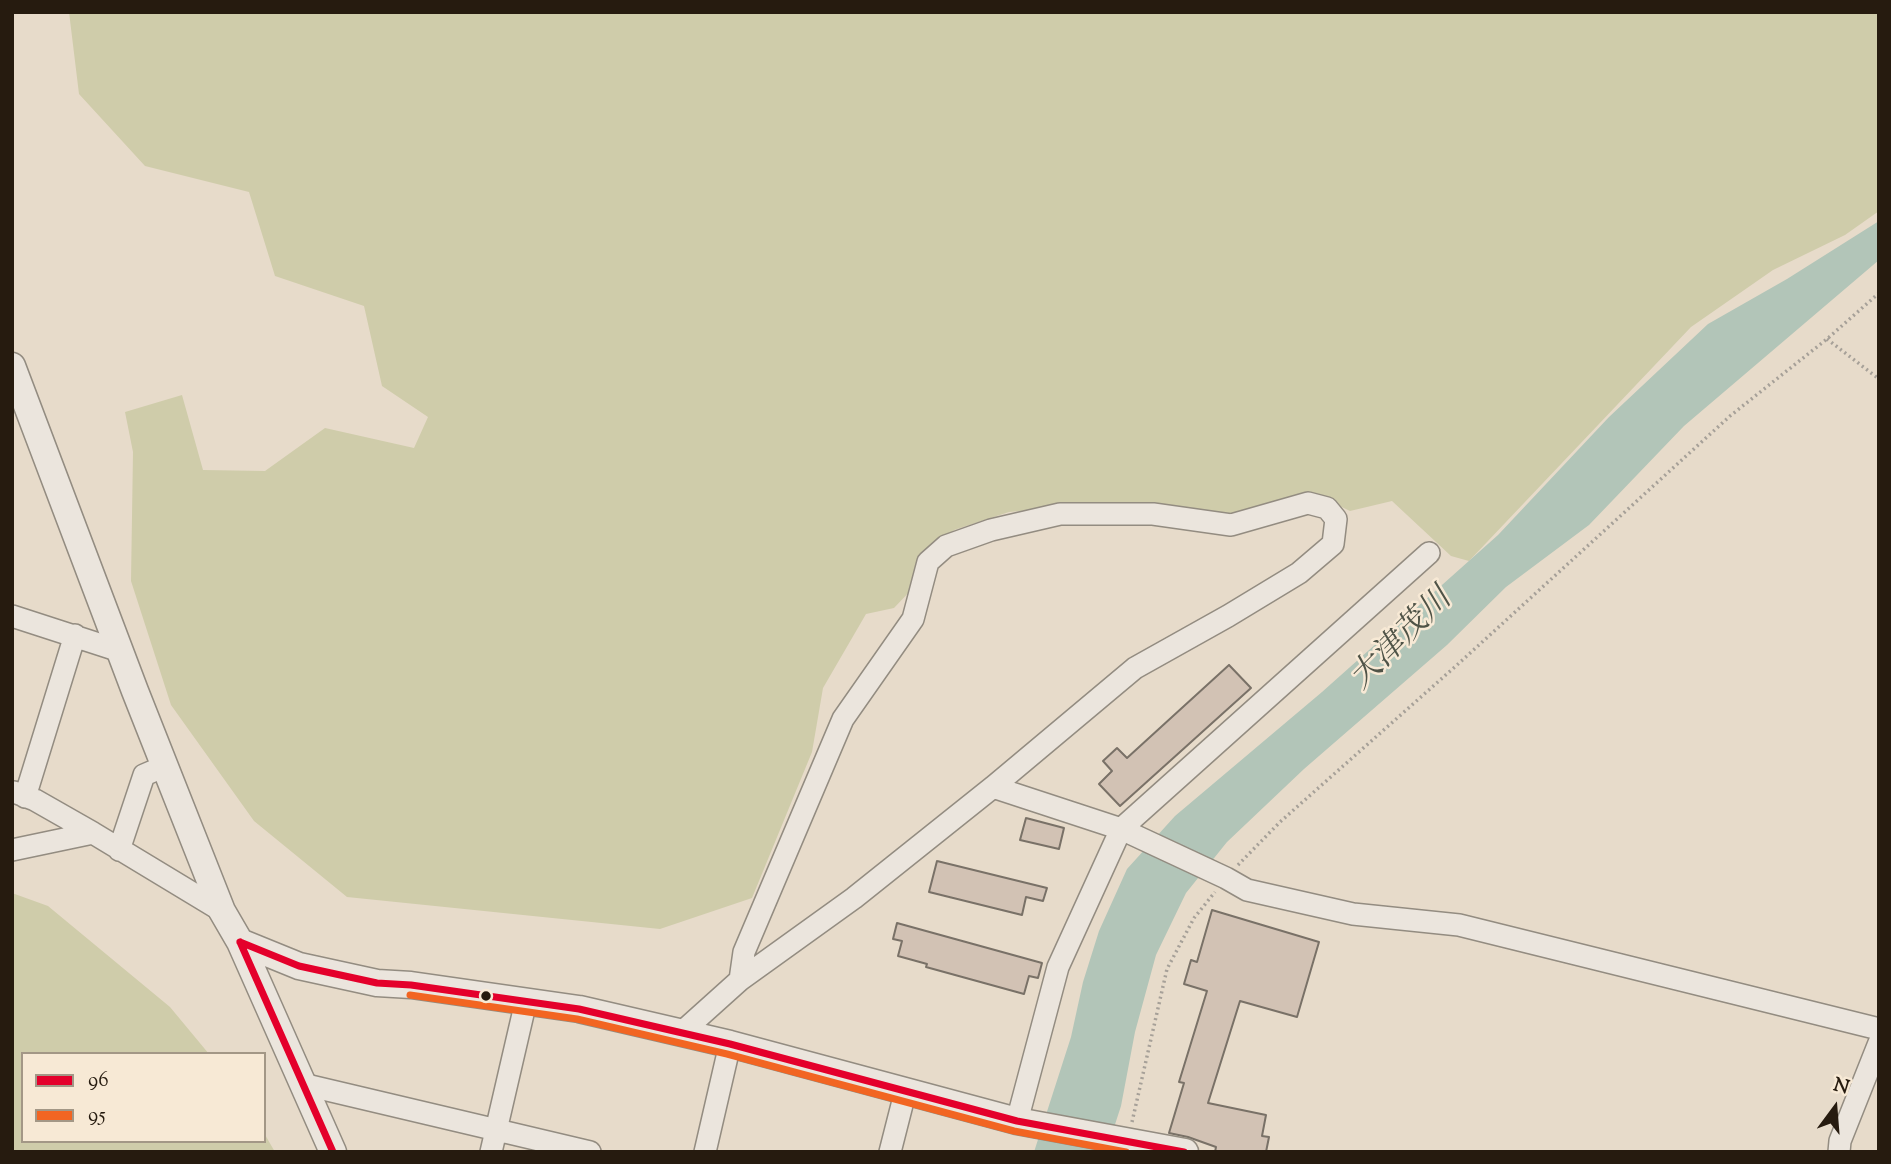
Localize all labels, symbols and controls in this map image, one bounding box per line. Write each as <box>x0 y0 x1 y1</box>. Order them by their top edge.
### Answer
water label: 大津茂川 <box>1344 582 1462 700</box>
unlabelled marker <box>479 989 493 1003</box>
legend <box>21 1052 266 1143</box>
text: 96 <box>88 1066 109 1096</box>
text: N <box>1830 1072 1852 1102</box>
north arrow <box>1800 1073 1870 1143</box>
text: 95 <box>88 1101 106 1131</box>

